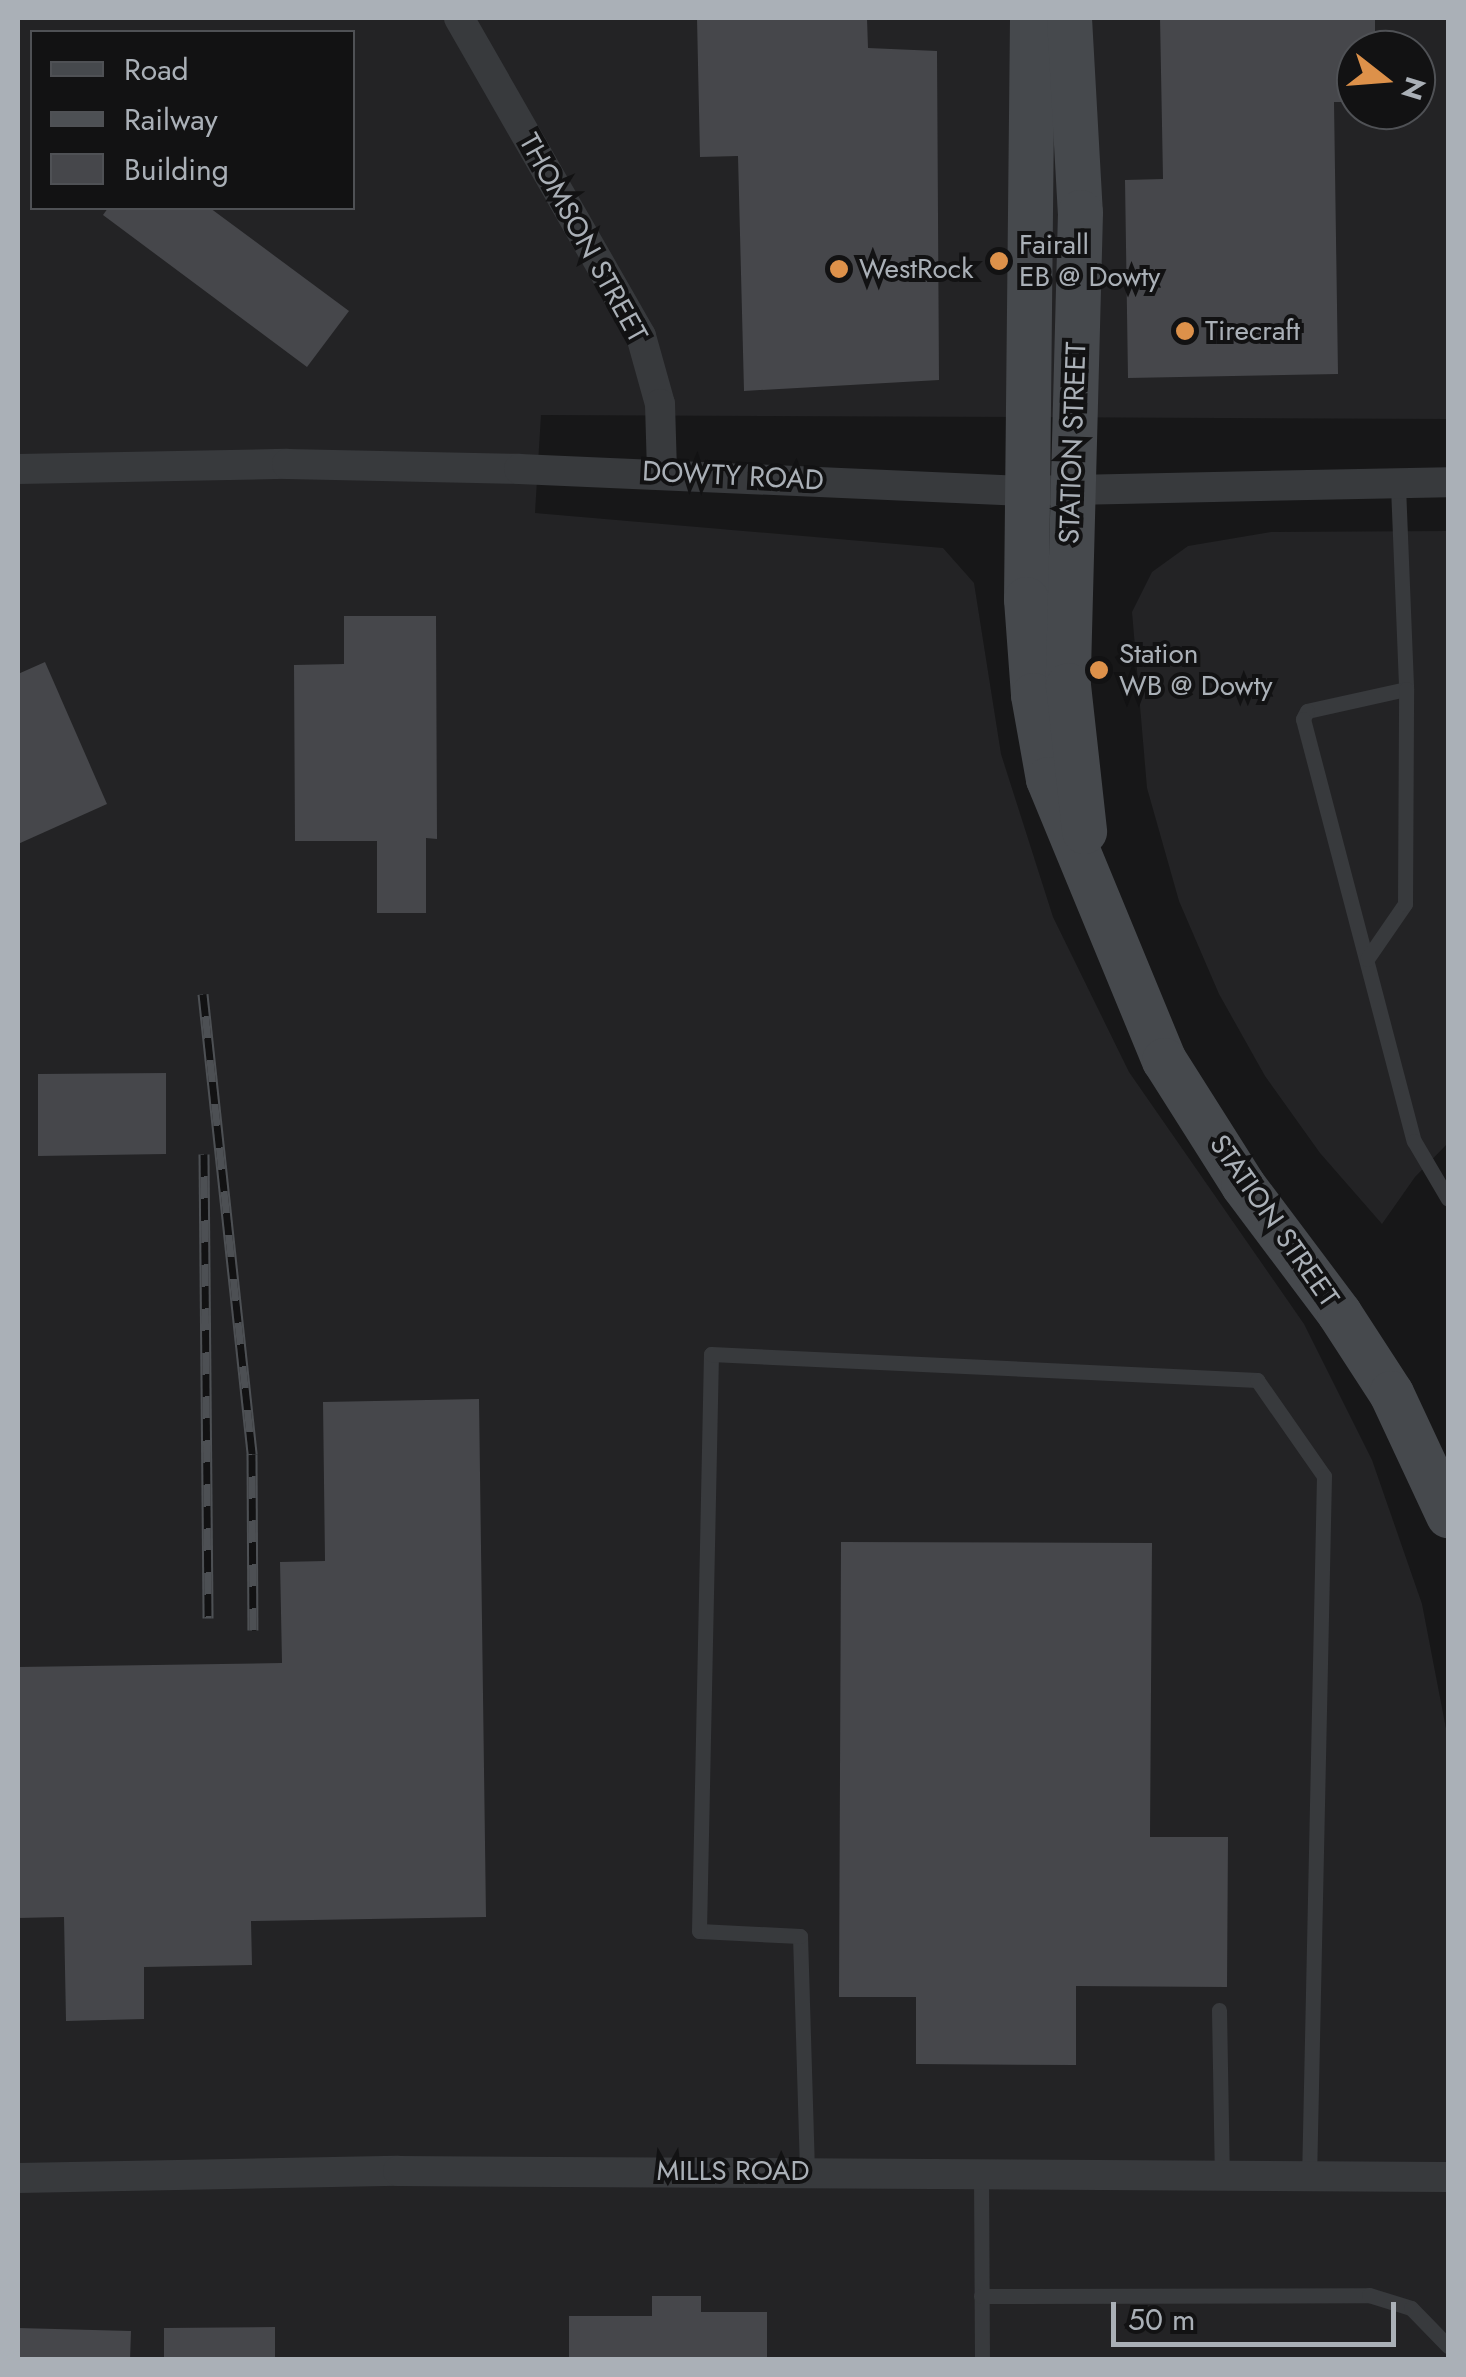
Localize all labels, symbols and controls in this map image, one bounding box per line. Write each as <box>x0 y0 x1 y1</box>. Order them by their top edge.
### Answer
legend <box>30 30 355 210</box>
north arrow <box>1336 30 1436 130</box>
text: Road <box>124 48 189 91</box>
text: N <box>1390 72 1436 105</box>
text: Railway <box>124 98 218 141</box>
street label: THOMSON STREET <box>512 128 654 348</box>
text: Building <box>124 148 229 191</box>
place label: Fairall EB @ Dowty <box>1019 228 1160 294</box>
marker: Fairall EB @ Dowty <box>988 250 1010 272</box>
place label: WestRock <box>859 252 974 286</box>
marker: WestRock <box>828 258 850 280</box>
place label: Tirecraft <box>1205 314 1300 348</box>
marker: Tirecraft <box>1174 320 1196 342</box>
street label: STATION STREET <box>1053 341 1093 545</box>
street label: DOWTY ROAD <box>641 454 825 498</box>
place label: Station WB @ Dowty <box>1119 637 1273 703</box>
marker: Station WB @ Dowty <box>1088 659 1110 681</box>
street label: STATION STREET <box>1202 1129 1346 1313</box>
street label: MILLS ROAD <box>657 2154 809 2188</box>
scale bar <box>1116 2282 1401 2344</box>
text: 50 m <box>1128 2298 1195 2341</box>

